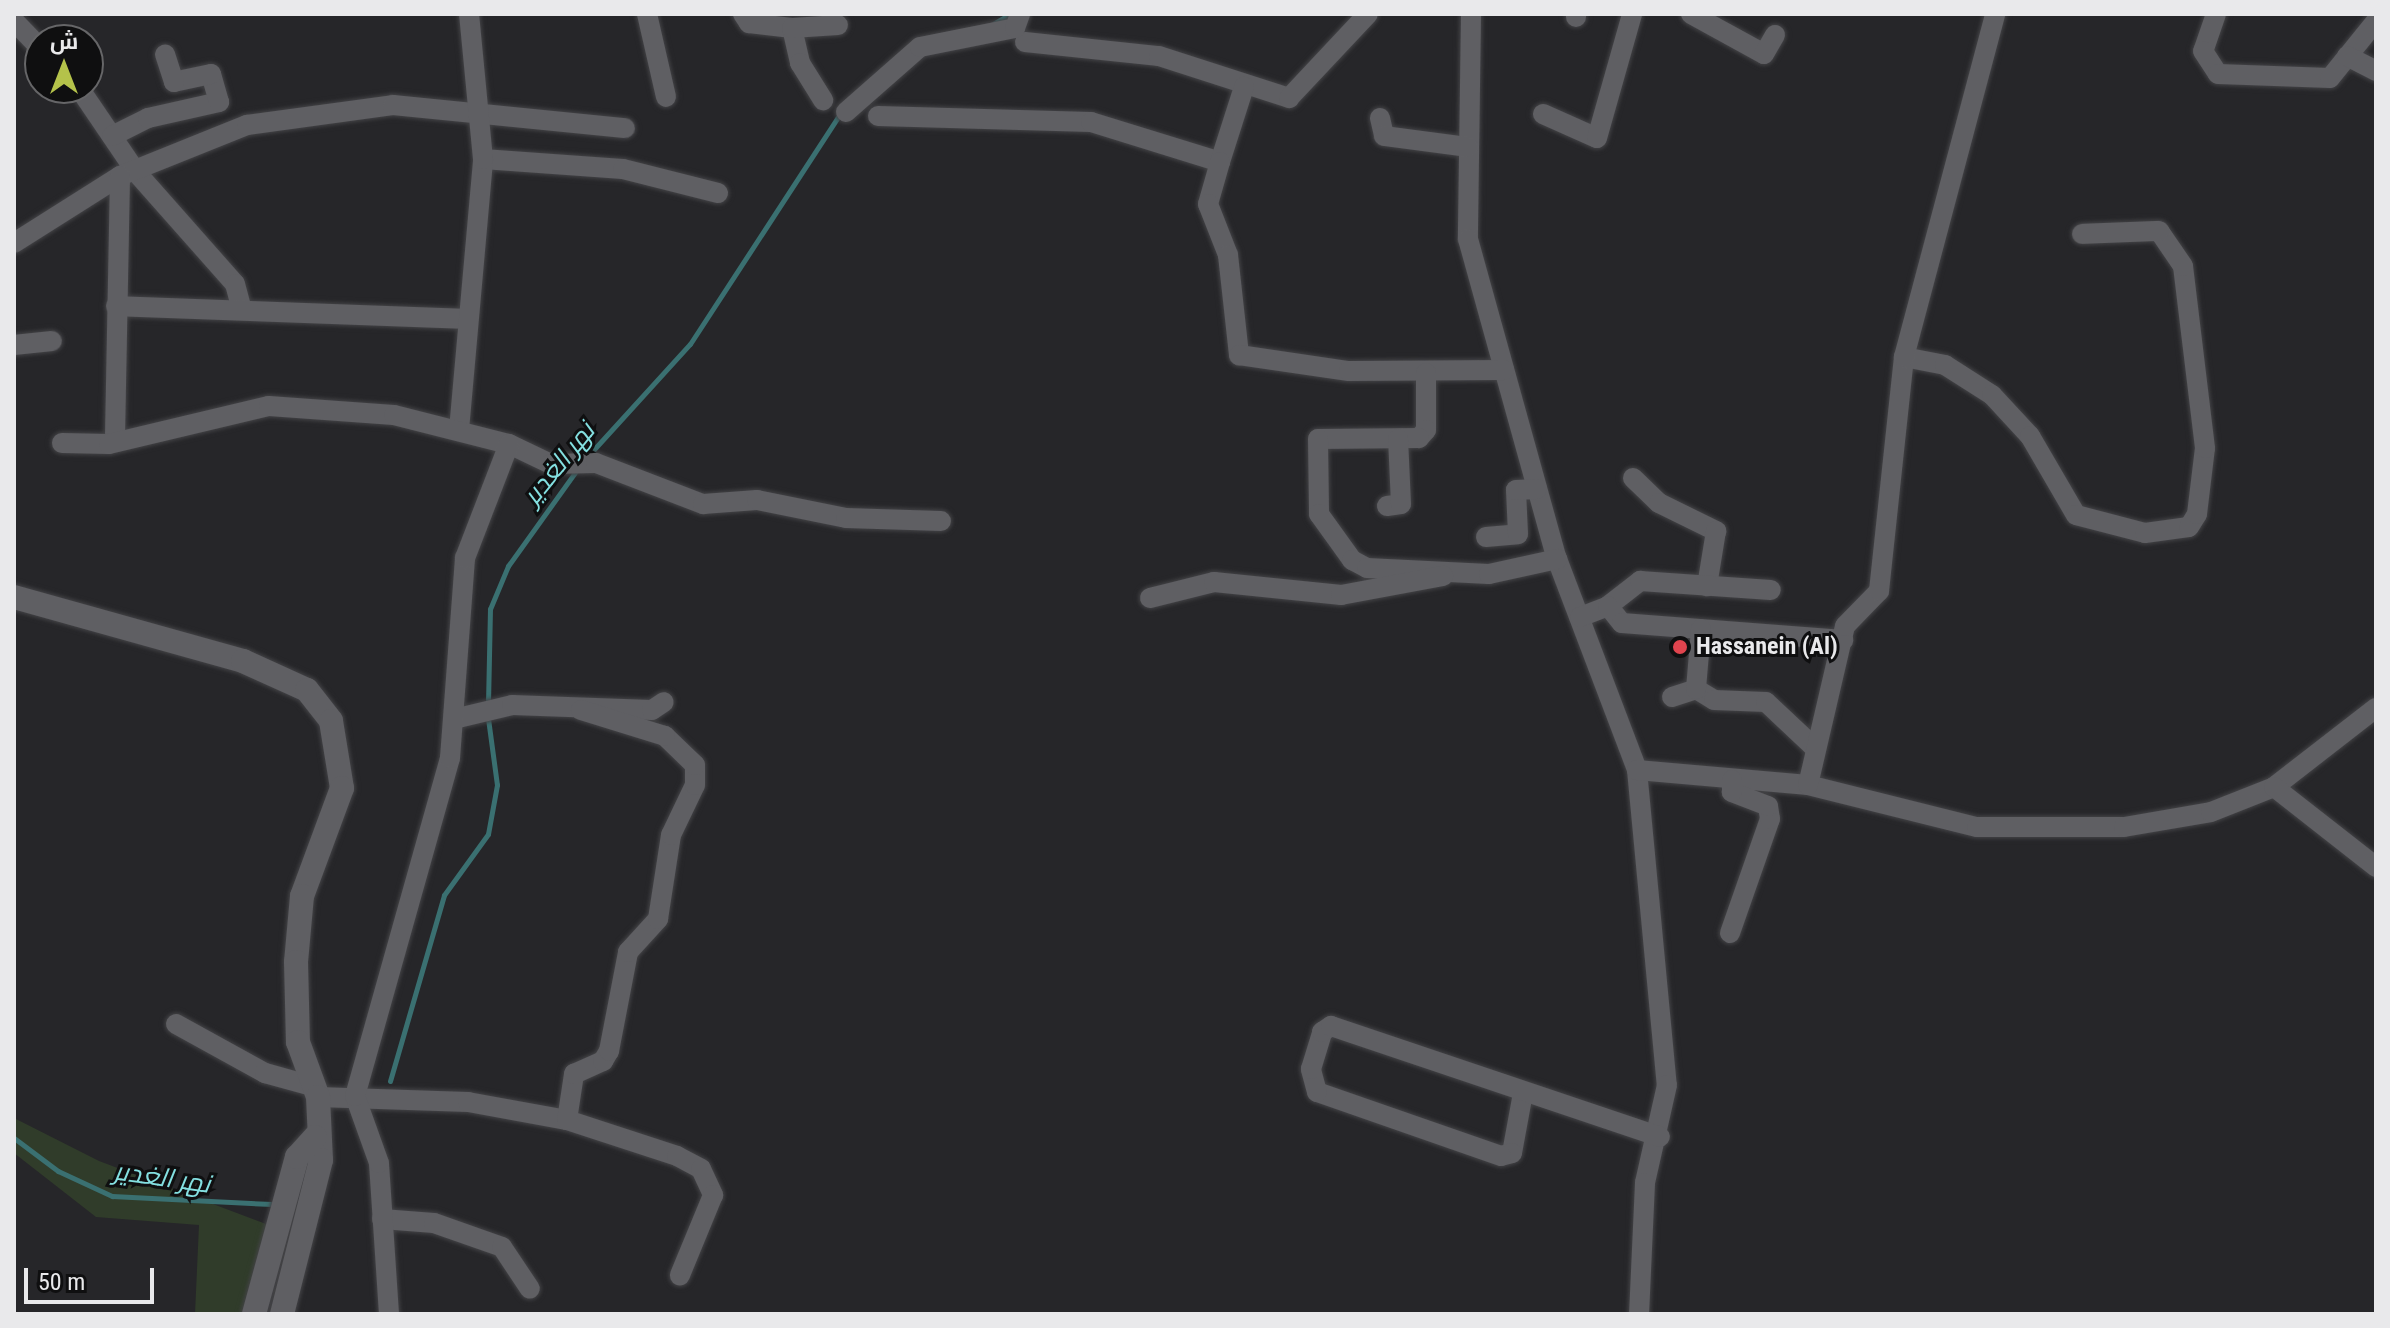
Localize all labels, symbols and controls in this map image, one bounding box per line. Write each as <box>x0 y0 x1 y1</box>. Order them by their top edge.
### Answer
north arrow <box>24 24 104 104</box>
text: ش <box>50 29 78 54</box>
water label: نهر الغدير <box>516 416 602 512</box>
place label: Hassanein (Al) <box>1696 633 1838 661</box>
marker: Hassanein (Al) <box>1671 638 1689 656</box>
water label: نهر الغدير <box>112 1156 212 1200</box>
scale bar <box>28 1252 158 1302</box>
text: 50 m <box>38 1268 85 1296</box>

